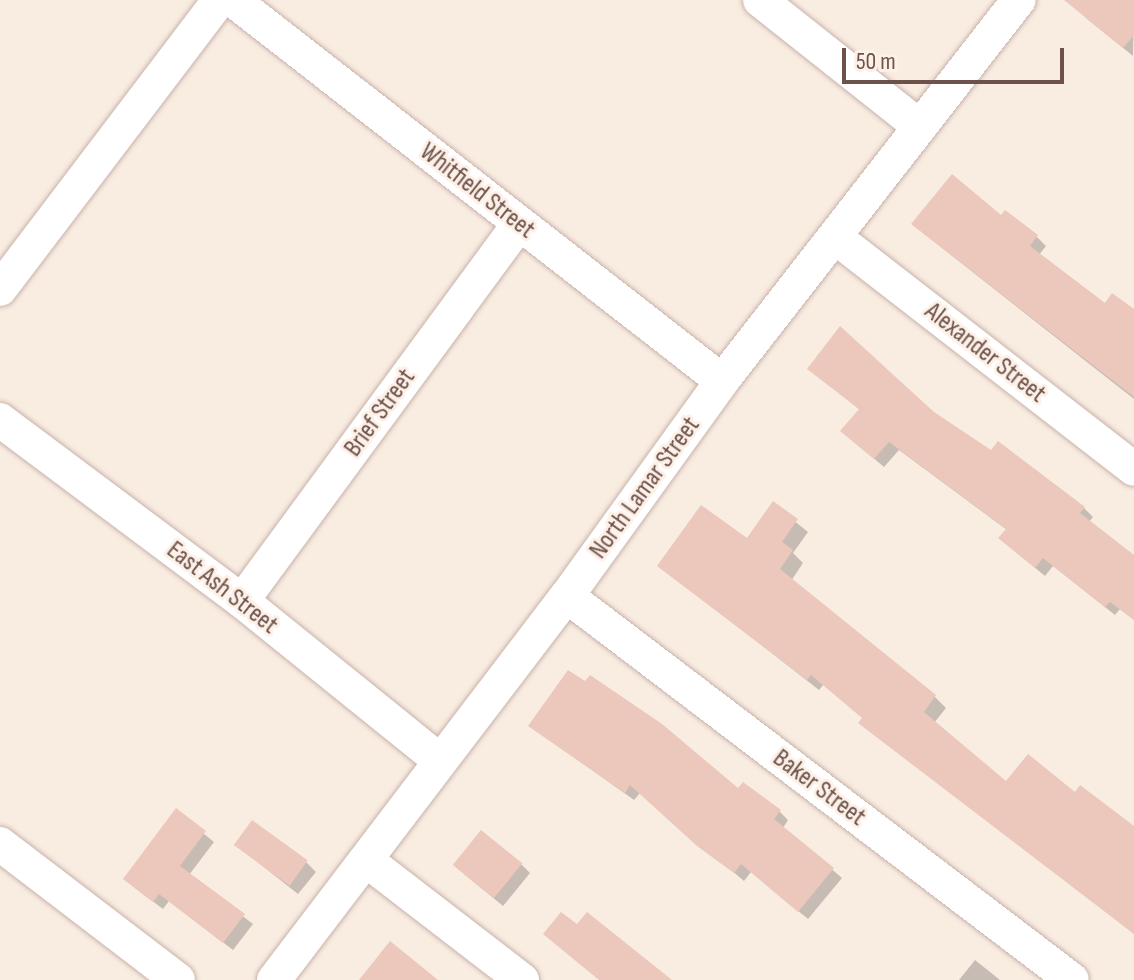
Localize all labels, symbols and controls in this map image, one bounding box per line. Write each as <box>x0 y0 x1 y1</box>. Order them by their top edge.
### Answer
scale bar <box>846 32 1068 82</box>
text: 50 m <box>856 47 896 76</box>
street label: Whitfield Street <box>413 136 541 246</box>
street label: Alexander Street <box>918 296 1052 410</box>
street label: Brief Street <box>338 363 422 463</box>
street label: North Lamar Street <box>583 411 707 565</box>
street label: East Ash Street <box>160 535 284 641</box>
street label: Baker Street <box>766 743 872 833</box>

